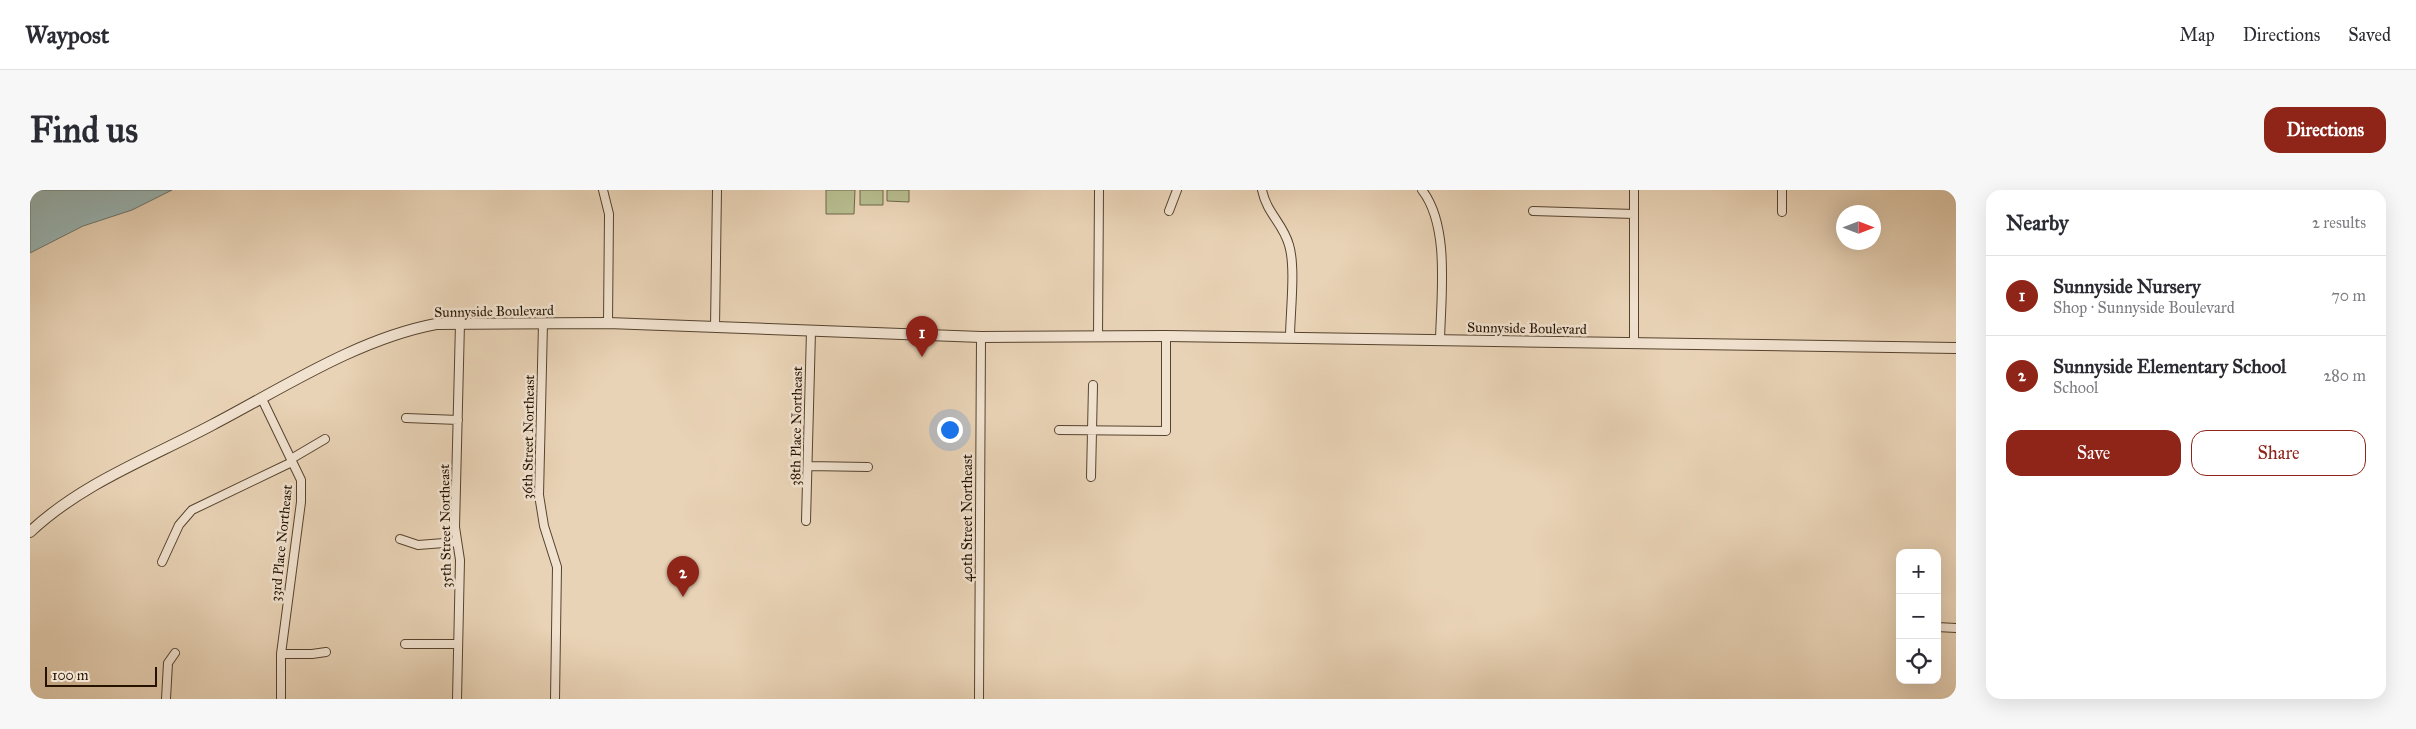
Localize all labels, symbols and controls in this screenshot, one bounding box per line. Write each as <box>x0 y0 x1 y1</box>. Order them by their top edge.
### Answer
text: Waypost <box>25 20 109 50</box>
text: Map <box>2179 24 2215 46</box>
text: Directions <box>2243 24 2320 46</box>
text: Saved <box>2348 24 2391 46</box>
button: Directions <box>2264 107 2386 153</box>
text: Find us <box>30 109 138 152</box>
north arrow <box>1836 205 1881 250</box>
text: Nearby <box>2006 210 2069 236</box>
text: 2 results <box>2312 213 2366 232</box>
text: Sunnyside Nursery <box>2053 275 2201 298</box>
text: 1 <box>2019 286 2025 305</box>
text: 70 m <box>2331 286 2366 305</box>
text: Shop · Sunnyside Boulevard <box>2053 298 2235 317</box>
street label: Sunnyside Boulevard <box>434 302 554 321</box>
pin: 1 <box>906 316 938 357</box>
street label: Sunnyside Boulevard <box>1467 319 1587 338</box>
text: Sunnyside Elementary School <box>2053 355 2286 378</box>
street label: 38th Place Northeast <box>787 366 806 486</box>
text: 2 <box>2018 366 2026 385</box>
text: 280 m <box>2323 366 2366 385</box>
street label: 36th Street Northeast <box>519 374 538 500</box>
text: School <box>2053 378 2098 397</box>
your location <box>937 417 963 443</box>
button: Save <box>2006 430 2181 476</box>
button: Share <box>2191 430 2366 476</box>
street label: 40th Street Northeast <box>959 454 976 582</box>
street label: 35th Street Northeast <box>436 464 455 588</box>
street label: 33rd Place Northeast <box>267 484 296 602</box>
map controls <box>1896 549 1941 684</box>
button: + <box>1896 549 1941 594</box>
pin: 2 <box>667 556 699 597</box>
button: − <box>1896 594 1941 639</box>
button: locate <box>1896 639 1941 684</box>
scale bar <box>45 664 158 687</box>
text: 100 m <box>52 667 89 684</box>

